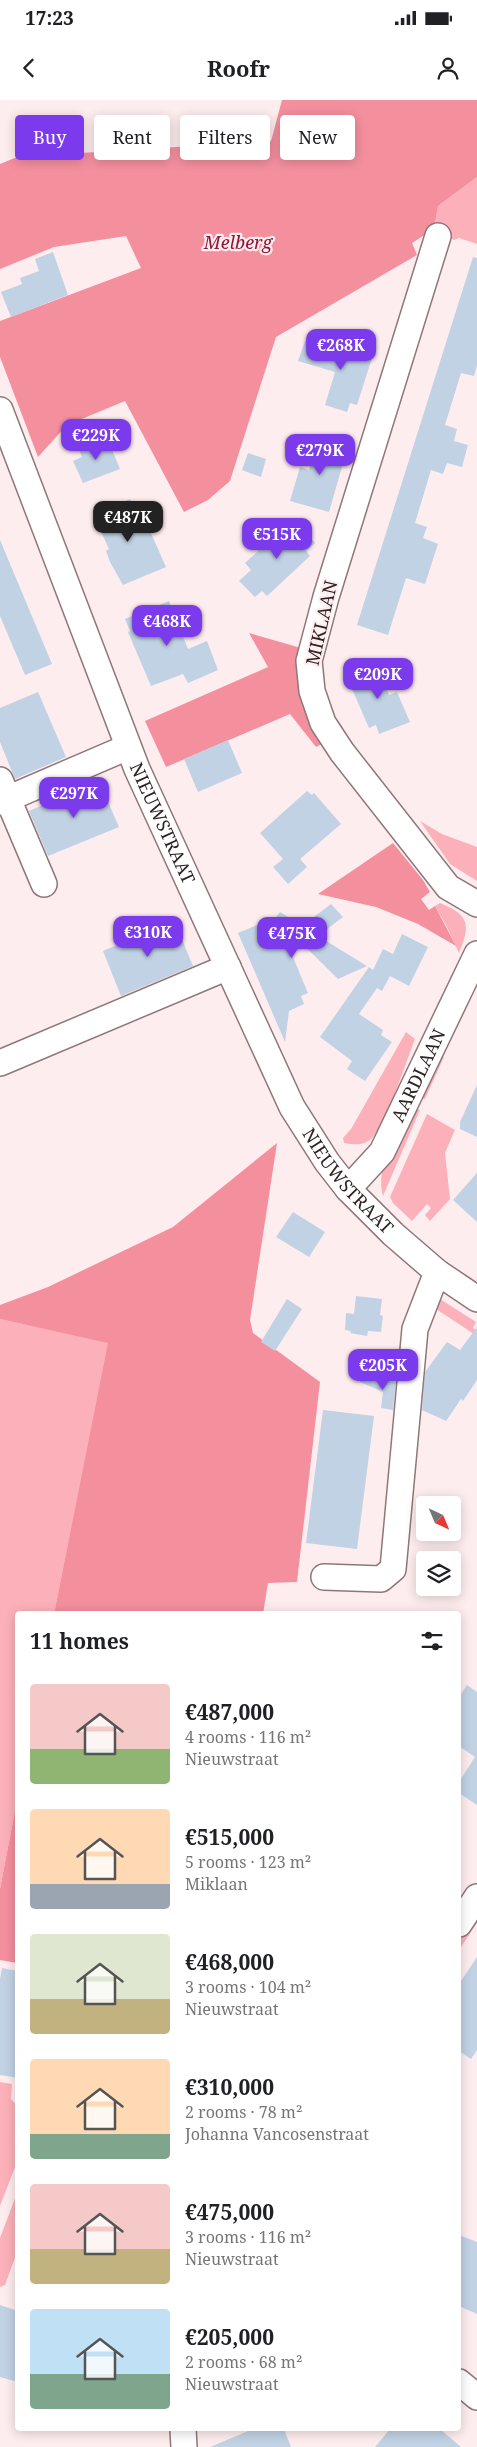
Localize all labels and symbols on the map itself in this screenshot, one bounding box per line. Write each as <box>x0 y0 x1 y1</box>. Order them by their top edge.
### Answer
park label: Melberg <box>203 230 273 254</box>
pin: €268K <box>306 328 376 371</box>
pin: €229K <box>61 418 131 461</box>
pin: €279K <box>285 434 355 476</box>
pin: €487K <box>93 500 163 543</box>
pin: €515K <box>242 518 312 560</box>
street label: MIKLAAN <box>300 578 342 668</box>
pin: €468K <box>132 604 202 647</box>
pin: €209K <box>343 658 413 700</box>
street label: NIEUWSTRAAT <box>125 758 201 887</box>
pin: €297K <box>39 776 109 819</box>
pin: €310K <box>113 916 183 958</box>
pin: €475K <box>257 916 327 959</box>
street label: AARDLAAN <box>385 1024 450 1126</box>
street label: NIEUWSTRAAT <box>297 1123 399 1239</box>
pin: €205K <box>348 1348 418 1391</box>
north arrow <box>416 1496 461 1541</box>

